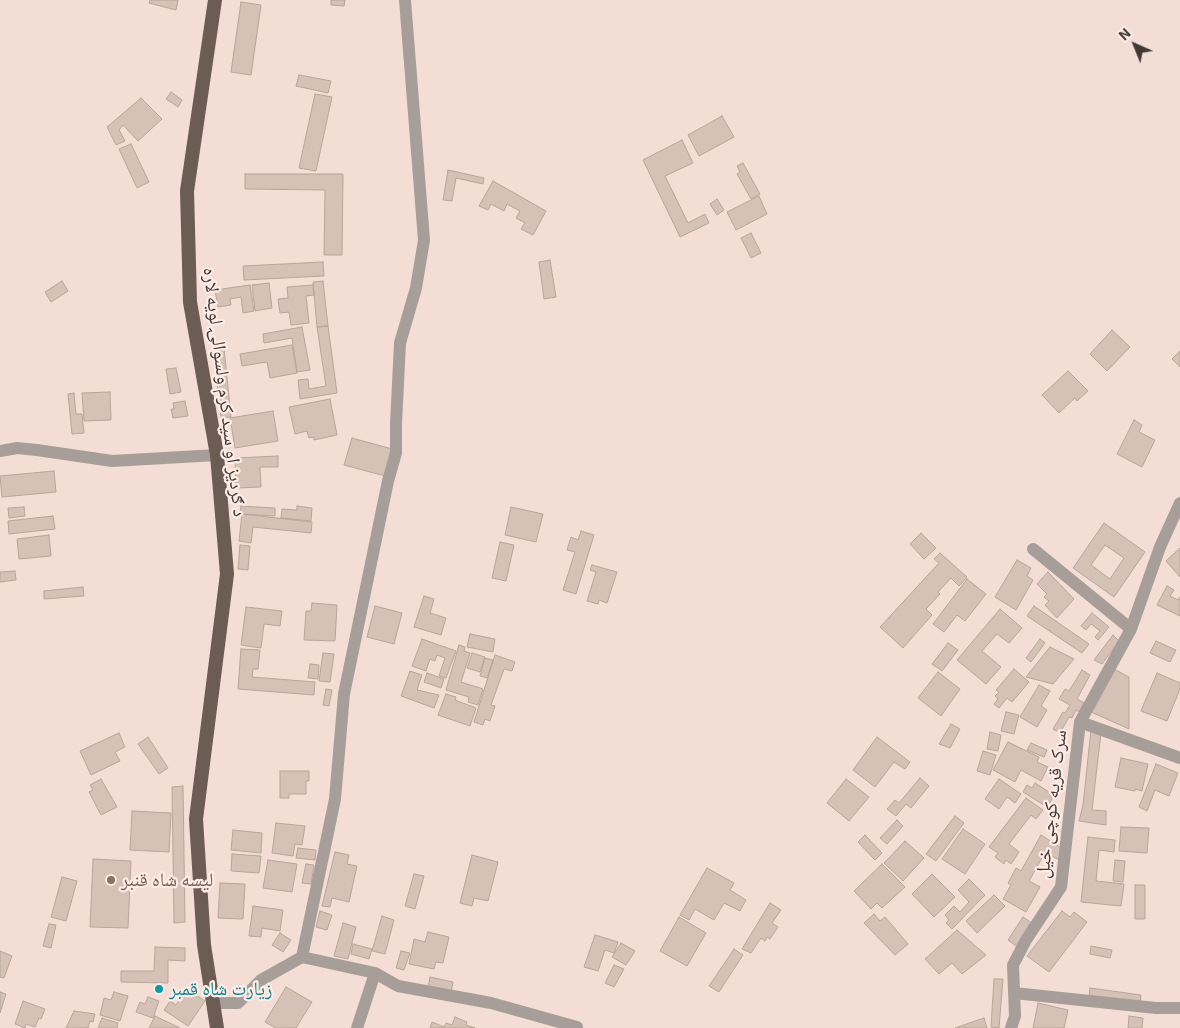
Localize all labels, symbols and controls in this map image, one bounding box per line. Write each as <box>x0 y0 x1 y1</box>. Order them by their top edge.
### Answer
north arrow <box>1110 20 1160 70</box>
text: N <box>1115 24 1134 43</box>
street label: د ګردیز او سید کرم ولسوالۍ لویه لاره <box>198 266 252 518</box>
street label: سرک قریه کوچی خیل <box>1031 728 1071 880</box>
place label: لیسه شاه قنبر <box>121 869 213 891</box>
marker: لیسه شاه قنبر <box>105 874 117 886</box>
place label: زیارت شاه قمبر <box>169 978 272 1000</box>
marker: زیارت شاه قمبر <box>153 983 165 995</box>

